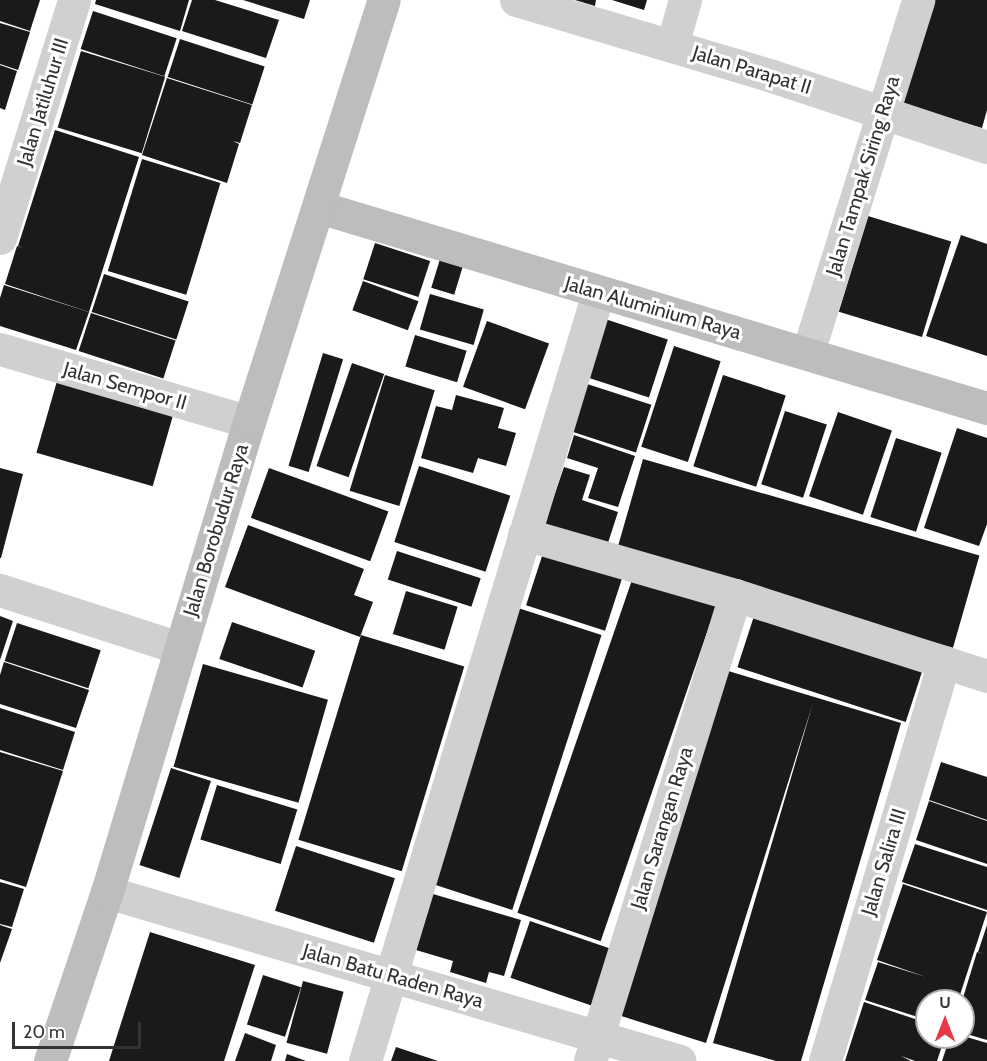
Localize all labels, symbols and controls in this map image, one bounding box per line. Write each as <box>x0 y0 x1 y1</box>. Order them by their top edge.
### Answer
street label: Jalan Jatiluhur III <box>12 35 74 169</box>
street label: Jalan Parapat II <box>690 41 814 99</box>
street label: Jalan Tampak Siring Raya <box>821 73 905 279</box>
street label: Jalan Aluminium Raya <box>562 271 744 345</box>
street label: Jalan Sempor II <box>61 357 189 415</box>
street label: Jalan Borobudur Raya <box>178 441 254 619</box>
street label: Jalan Sarangan Raya <box>626 744 698 912</box>
street label: Jalan Salira III <box>856 806 912 918</box>
street label: Jalan Batu Raden Raya <box>300 939 486 1013</box>
north arrow <box>915 989 975 1049</box>
text: U <box>939 993 951 1012</box>
scale bar <box>15 1010 144 1048</box>
text: 20 m <box>23 1021 65 1043</box>

